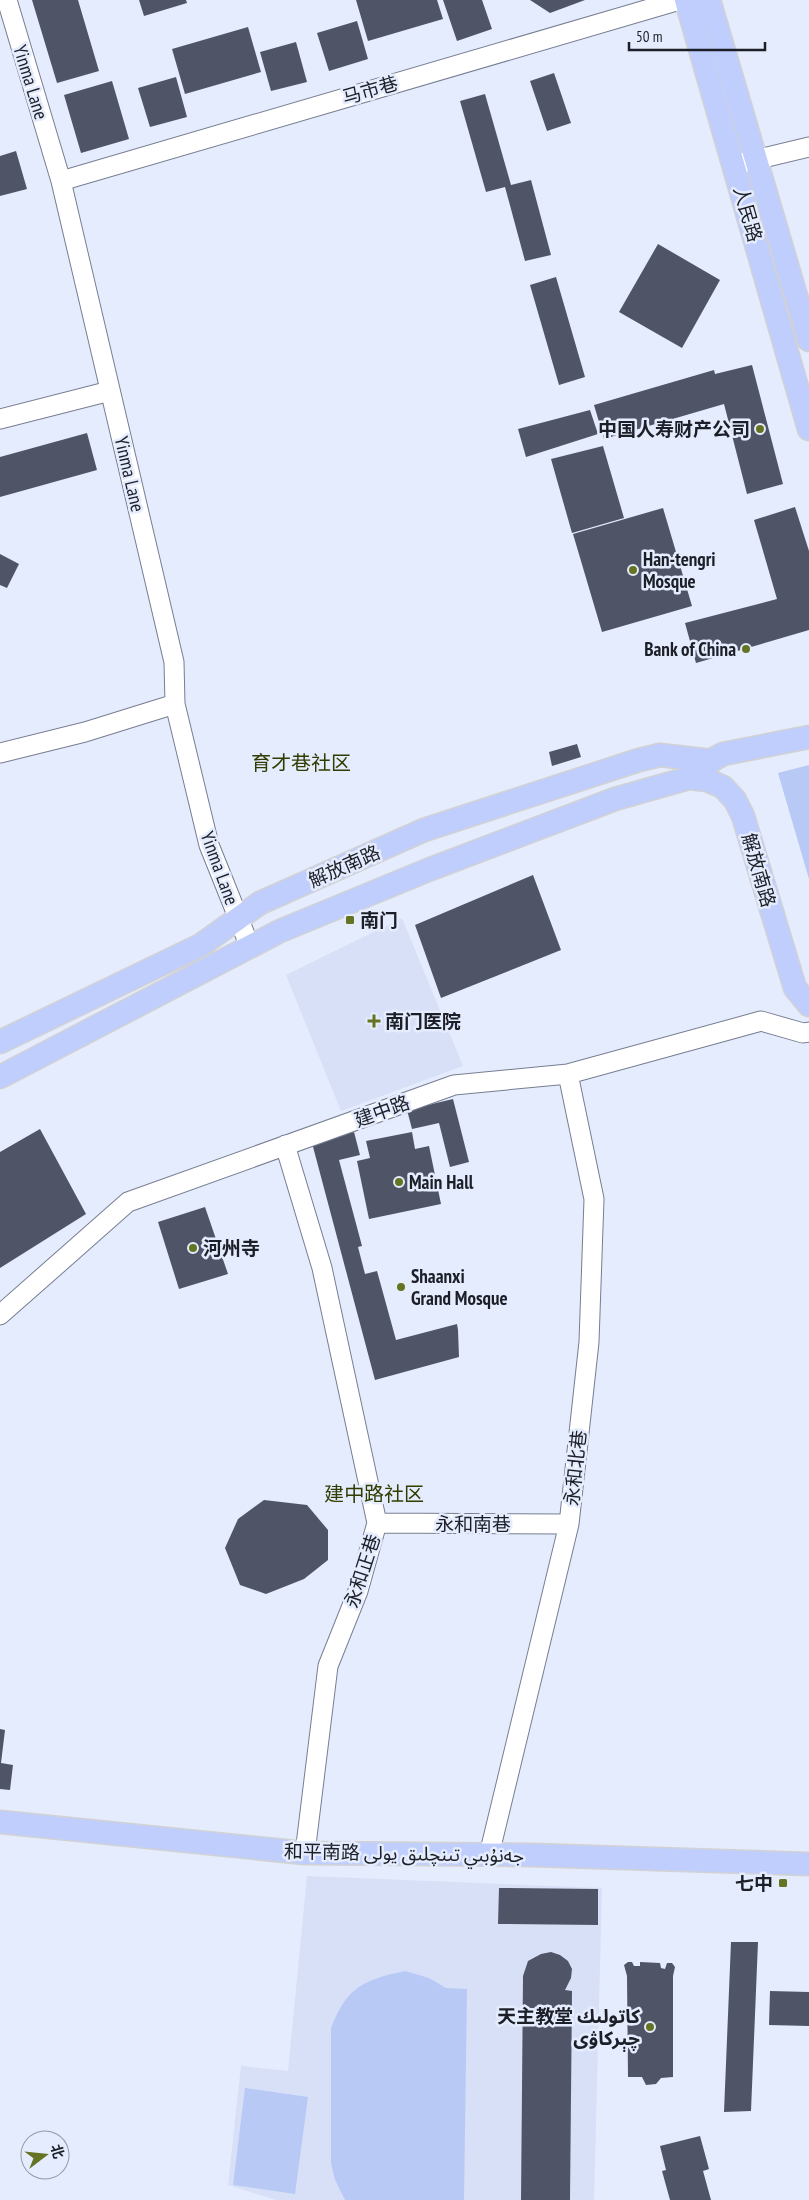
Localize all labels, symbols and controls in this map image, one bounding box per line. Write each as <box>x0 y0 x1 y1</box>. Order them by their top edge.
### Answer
scale bar <box>629 20 765 52</box>
text: 50 m <box>636 27 662 46</box>
street label: Yinma Lane <box>8 42 54 122</box>
street label: 马市巷 <box>339 71 401 109</box>
street label: 人民路 <box>729 183 767 245</box>
place label: 中国人寿财产公司 <box>598 417 750 441</box>
marker: 中国人寿财产公司 <box>754 423 766 435</box>
street label: Yinma Lane <box>110 434 150 514</box>
place label: Han-tengri Mosque <box>643 547 716 593</box>
marker: Han-tengri Mosque <box>627 564 639 576</box>
place label: Bank of China <box>644 637 736 661</box>
marker: Bank of China <box>740 643 752 655</box>
district label: 育才巷社区 <box>251 750 351 776</box>
street label: Yinma Lane <box>196 828 244 908</box>
street label: 解放南路 <box>737 830 781 910</box>
street label: 解放南路 <box>304 840 384 892</box>
place label: 南门 <box>360 908 398 932</box>
marker: 南门 <box>344 914 356 926</box>
place label: 南门医院 <box>385 1009 461 1033</box>
marker: 南门医院 <box>367 1014 381 1028</box>
street label: 建中路 <box>351 1090 413 1132</box>
place label: Main Hall <box>409 1170 474 1194</box>
marker: Main Hall <box>393 1176 405 1188</box>
place label: 河州寺 <box>203 1236 260 1260</box>
marker: 河州寺 <box>187 1242 199 1254</box>
place label: Shaanxi Grand Mosque <box>411 1264 508 1310</box>
marker: Shaanxi Grand Mosque <box>395 1281 407 1293</box>
street label: 永和北巷 <box>559 1429 591 1507</box>
district label: 建中路社区 <box>324 1481 424 1507</box>
street label: 永和南巷 <box>435 1512 511 1536</box>
street label: 永和正巷 <box>339 1531 385 1611</box>
street label: 和平南路 جەنۇبىي تىنچلىق يولى <box>284 1839 524 1871</box>
place label: 七中 <box>735 1871 773 1895</box>
marker: 七中 <box>777 1877 789 1889</box>
place label: 天主教堂 كاتولىك چېركاۋى <box>497 2004 640 2052</box>
marker: 天主教堂 كاتولىك چېركاۋى <box>644 2021 656 2033</box>
north arrow <box>20 2130 70 2180</box>
text: 北 <box>47 2142 68 2161</box>

